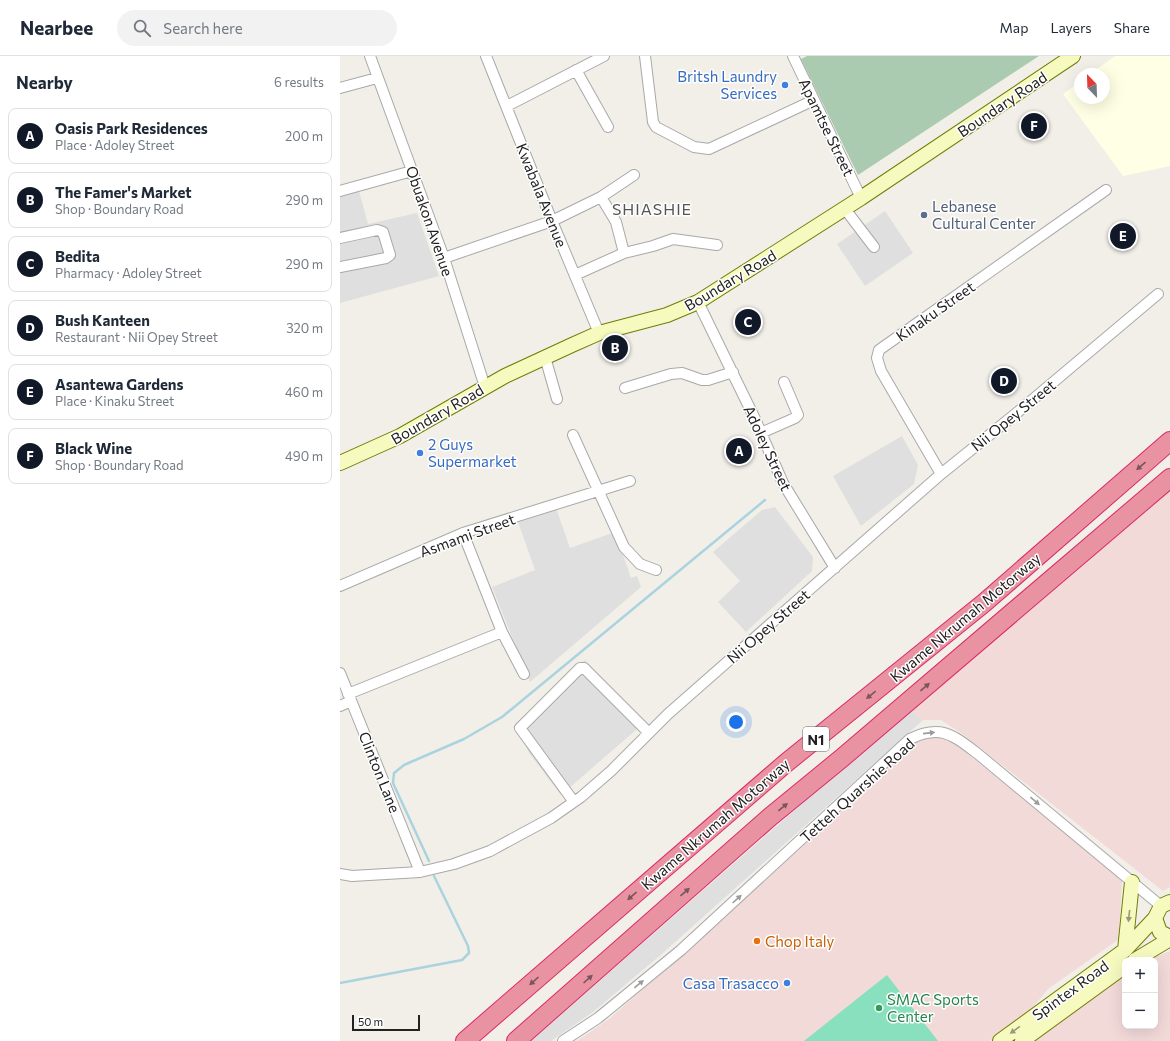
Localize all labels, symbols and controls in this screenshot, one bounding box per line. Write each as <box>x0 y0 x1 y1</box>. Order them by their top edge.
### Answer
search box <box>117 10 397 46</box>
text: Nearbee <box>20 16 93 39</box>
icon: search <box>131 17 153 39</box>
text: Search here <box>163 19 243 37</box>
text: Map <box>1000 19 1028 36</box>
text: Layers <box>1050 19 1092 36</box>
text: Share <box>1114 19 1150 36</box>
place label: Britsh Laundry Services <box>677 67 777 102</box>
street label: Boundary Road <box>954 68 1050 140</box>
north arrow <box>1074 68 1110 104</box>
text: Nearby <box>16 72 73 93</box>
text: 6 results <box>274 74 324 90</box>
street label: Apamtse Street <box>796 75 858 179</box>
marker: Britsh Laundry Services <box>780 80 790 90</box>
pin: F <box>1021 111 1047 141</box>
text: Oasis Park Residences <box>55 119 208 137</box>
text: A <box>25 128 35 144</box>
text: 200 m <box>285 128 323 144</box>
text: Place · Adoley Street <box>55 137 175 153</box>
street label: Kwabala Avenue <box>513 140 571 250</box>
street label: Obuakon Avenue <box>403 163 457 279</box>
text: The Famer's Market <box>55 183 192 201</box>
text: B <box>26 192 34 208</box>
text: 290 m <box>286 192 323 208</box>
place label: Lebanese Cultural Center <box>932 197 1036 232</box>
district label: SHIASHIE <box>612 199 692 218</box>
text: Shop · Boundary Road <box>55 201 184 217</box>
marker: Lebanese Cultural Center <box>919 210 929 220</box>
pin: E <box>1110 221 1136 251</box>
street label: Boundary Road <box>681 246 779 314</box>
text: Bedita <box>55 247 100 265</box>
text: C <box>26 256 34 272</box>
text: 290 m <box>286 256 323 272</box>
text: Pharmacy · Adoley Street <box>55 265 202 281</box>
street label: Kinaku Street <box>892 277 978 345</box>
pin: C <box>735 307 761 337</box>
text: Bush Kanteen <box>55 311 150 329</box>
text: D <box>25 320 35 336</box>
text: 320 m <box>286 320 323 336</box>
text: Restaurant · Nii Opey Street <box>55 329 218 345</box>
pin: B <box>602 333 628 363</box>
pin: D <box>991 366 1017 396</box>
text: Asantewa Gardens <box>55 375 184 393</box>
street label: Nii Opey Street <box>967 375 1059 455</box>
street label: Boundary Road <box>388 380 486 448</box>
text: E <box>26 384 34 400</box>
text: 460 m <box>285 384 323 400</box>
text: Place · Kinaku Street <box>55 393 174 409</box>
street label: Adoley Street <box>740 402 796 494</box>
place label: 2 Guys Supermarket <box>428 435 517 470</box>
pin: A <box>726 436 752 466</box>
text: Black Wine <box>55 439 132 457</box>
text: F <box>26 448 34 464</box>
text: 490 m <box>285 448 323 464</box>
marker: 2 Guys Supermarket <box>415 448 425 458</box>
text: Shop · Boundary Road <box>55 457 184 473</box>
one-way arrow <box>1135 462 1146 471</box>
street label: Asmami Street <box>417 509 517 561</box>
street label: Kwame Nkrumah Motorway <box>886 549 1044 685</box>
street label: Nii Opey Street <box>723 585 813 667</box>
one-way arrow <box>920 683 930 692</box>
one-way arrow <box>865 691 876 700</box>
your location <box>726 712 746 732</box>
road number: N1 <box>803 727 829 751</box>
street label: Clinton Lane <box>356 729 404 815</box>
one-way arrow <box>923 729 935 736</box>
street label: Tetteh Quarshie Road <box>796 734 918 846</box>
street label: Kwame Nkrumah Motorway <box>637 754 793 893</box>
one-way arrow <box>1030 797 1041 806</box>
one-way arrow <box>777 803 788 811</box>
one-way arrow <box>679 888 690 897</box>
one-way arrow <box>626 891 637 900</box>
one-way arrow <box>732 894 742 903</box>
one-way arrow <box>1125 910 1132 922</box>
place label: Chop Italy <box>765 932 835 950</box>
marker: Chop Italy <box>752 936 762 946</box>
street label: Spintex Road <box>1028 956 1112 1024</box>
map controls <box>1122 957 1158 1029</box>
button: + <box>1122 957 1158 993</box>
one-way arrow <box>582 974 593 983</box>
place label: Casa Trasacco <box>683 974 779 992</box>
one-way arrow <box>528 977 539 986</box>
marker: Casa Trasacco <box>782 978 792 988</box>
one-way arrow <box>634 980 645 989</box>
place label: SMAC Sports Center <box>887 990 979 1025</box>
button: − <box>1122 993 1158 1029</box>
marker: SMAC Sports Center <box>874 1003 884 1013</box>
scale bar <box>352 1013 420 1032</box>
text: 50 m <box>358 1015 383 1028</box>
one-way arrow <box>1010 1026 1021 1034</box>

